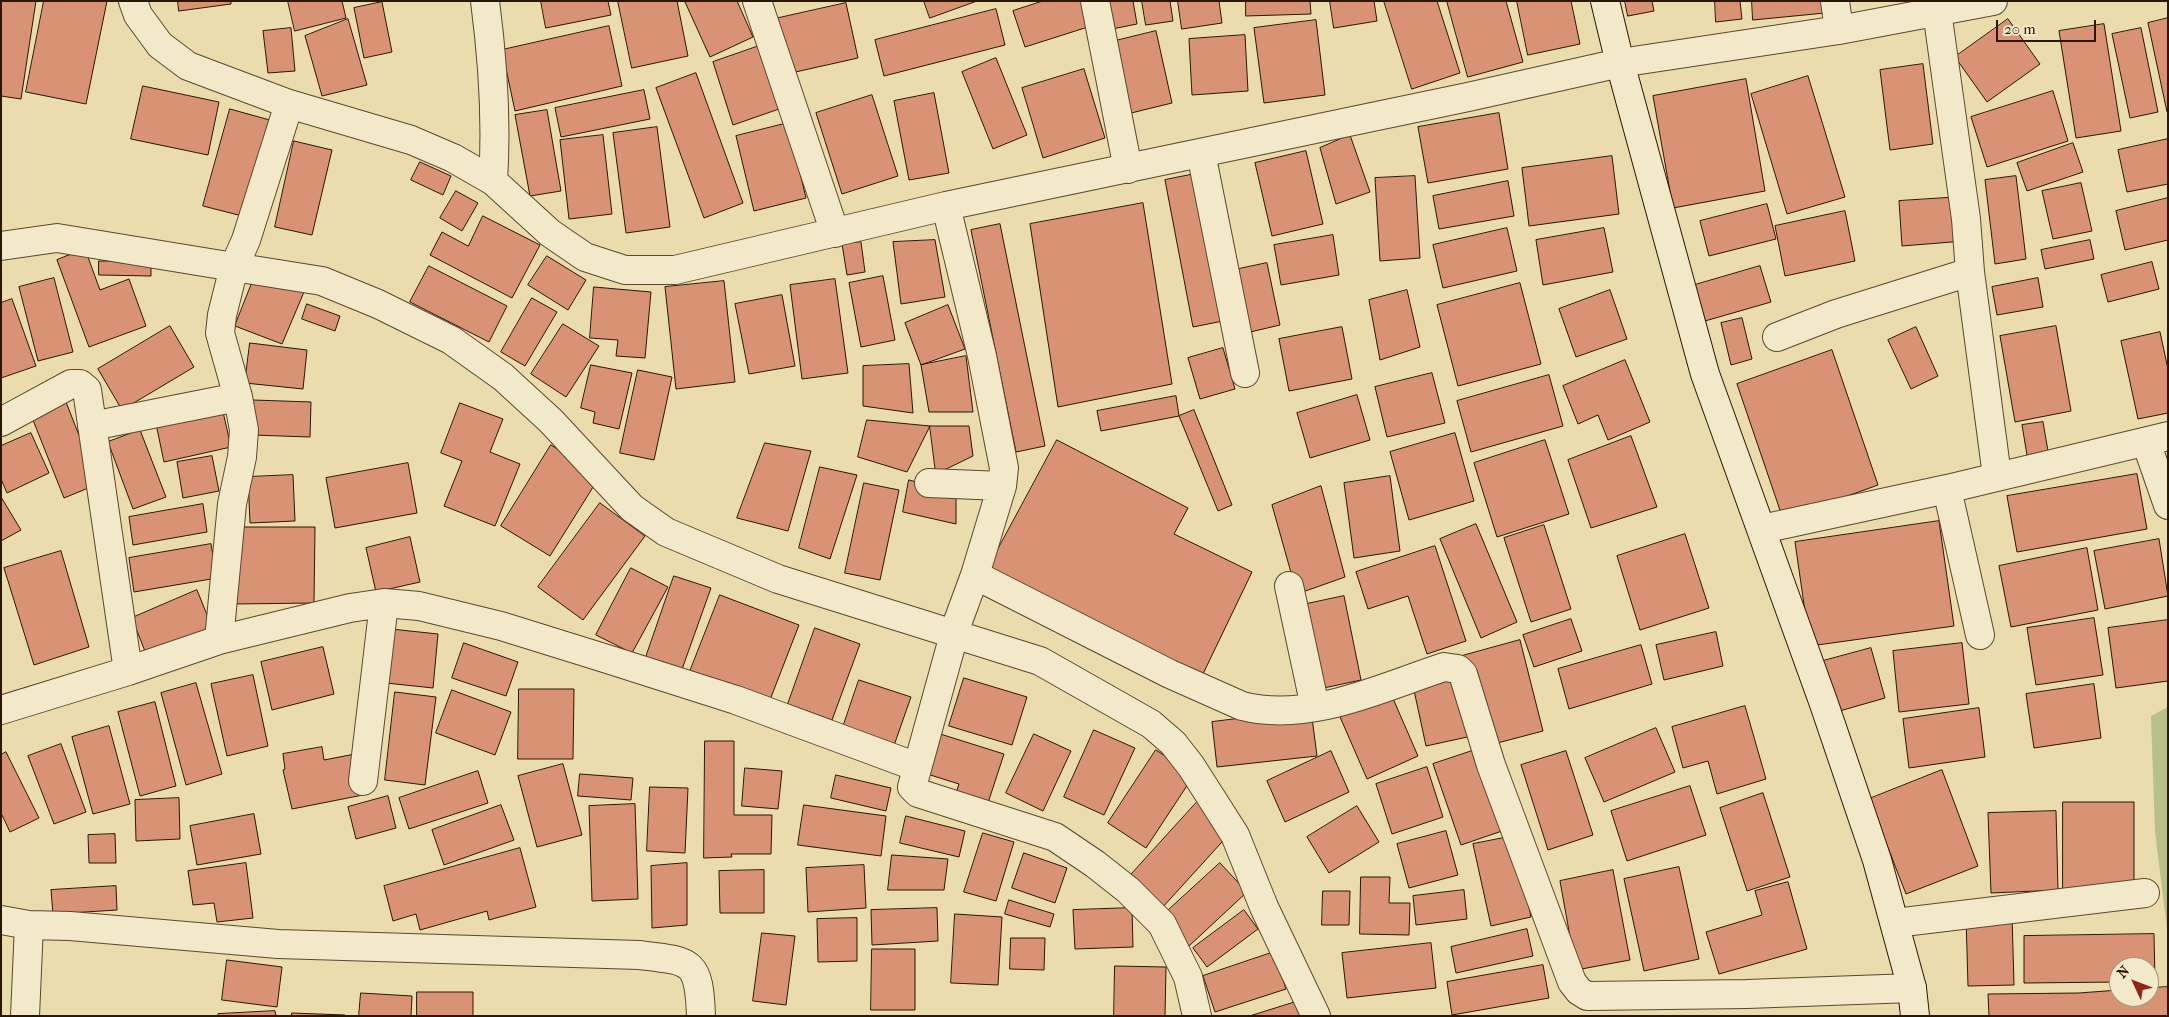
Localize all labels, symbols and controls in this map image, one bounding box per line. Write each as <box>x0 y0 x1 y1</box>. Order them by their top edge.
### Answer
scale bar <box>1999 10 2099 42</box>
text: 20 m <box>2004 20 2036 38</box>
north arrow <box>2109 957 2159 1007</box>
text: N <box>2114 962 2133 982</box>

